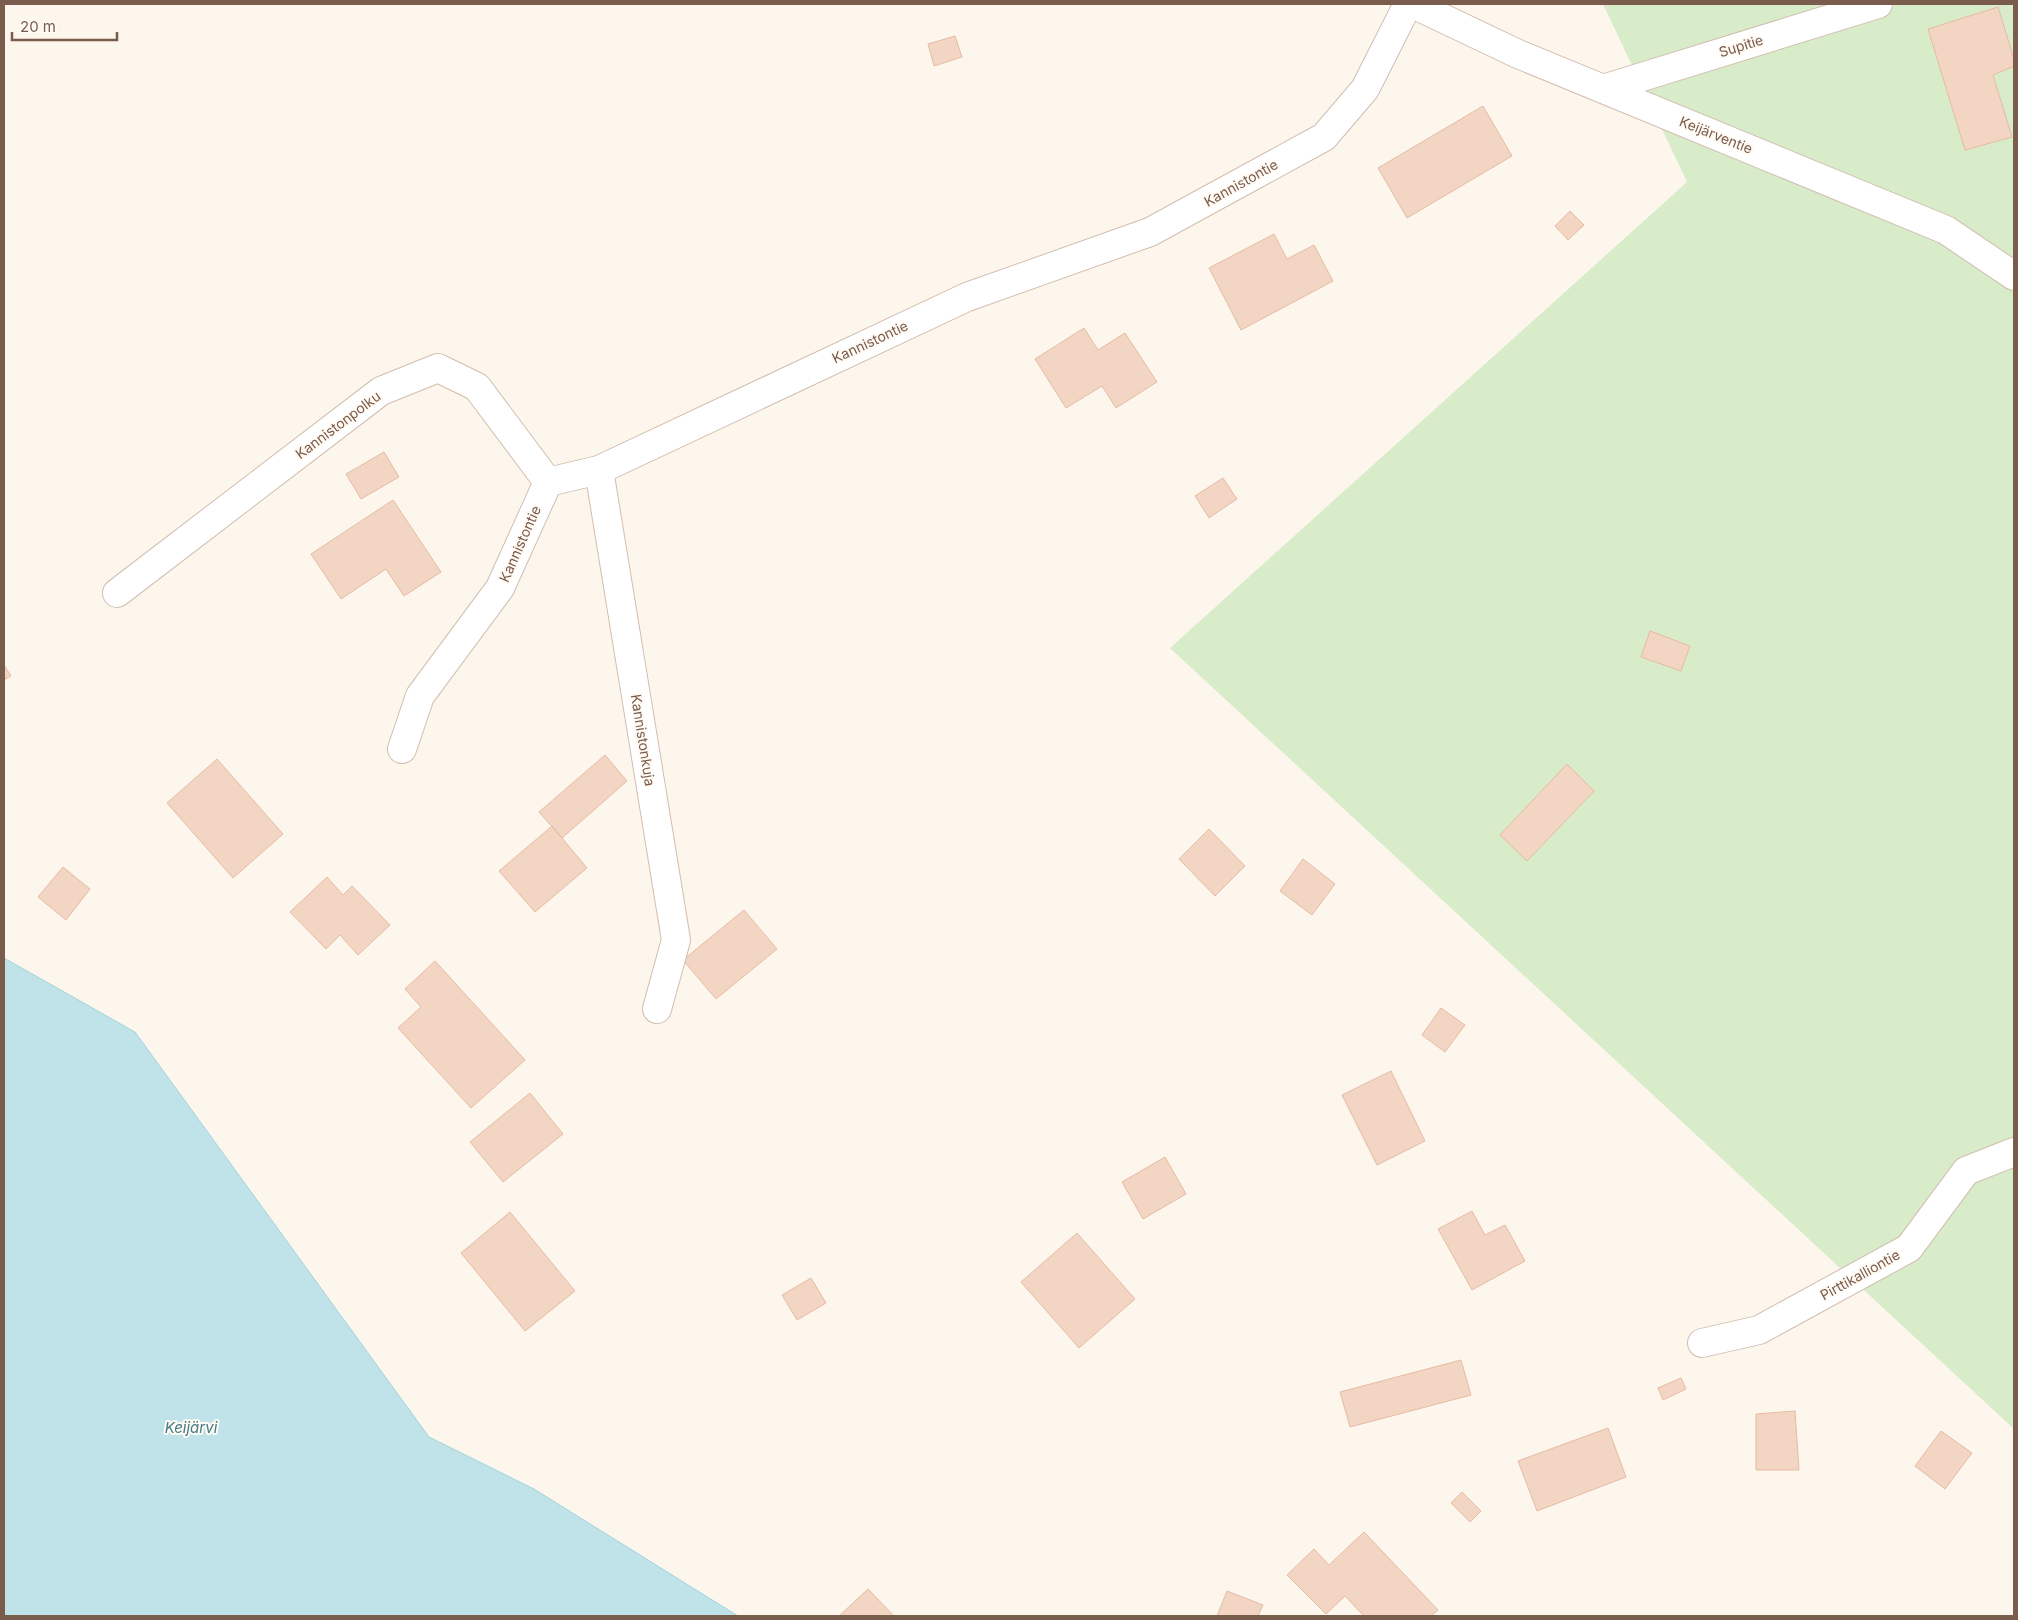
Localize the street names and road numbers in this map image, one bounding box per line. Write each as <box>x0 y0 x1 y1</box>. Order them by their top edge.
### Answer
street label: Supitie <box>1717 31 1765 60</box>
street label: Keijärventie <box>1677 112 1755 157</box>
street label: Kannistontie <box>1201 155 1281 210</box>
street label: Kannistontie <box>829 317 910 367</box>
street label: Kannistonpolku <box>292 387 384 462</box>
street label: Kannistontie <box>495 503 544 585</box>
street label: Kannistonkuja <box>628 693 659 787</box>
street label: Pirttikalliontie <box>1817 1246 1903 1303</box>

